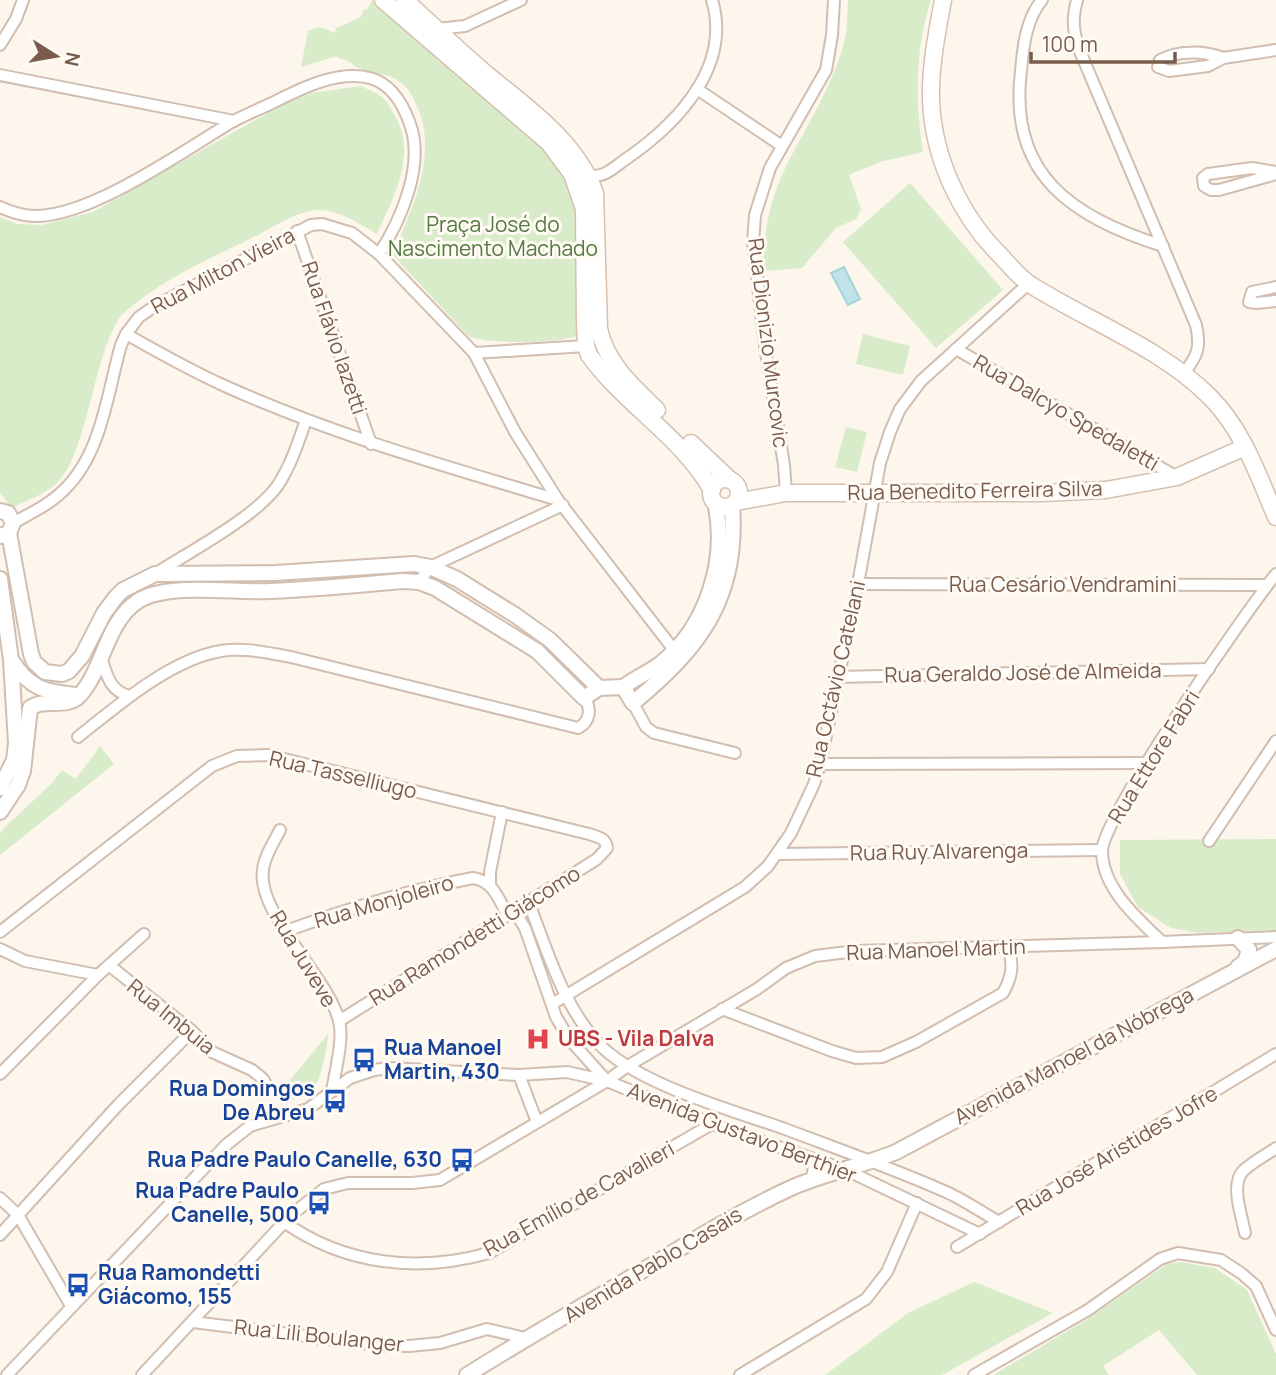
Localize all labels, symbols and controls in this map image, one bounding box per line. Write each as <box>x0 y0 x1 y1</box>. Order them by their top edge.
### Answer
north arrow <box>21 21 91 91</box>
scale bar <box>1031 21 1174 65</box>
text: 100 m <box>1042 30 1098 58</box>
text: N <box>59 50 87 68</box>
park label: Praça José do Nascimento Machado <box>388 210 598 262</box>
street label: Rua Milton Vieira <box>146 220 299 320</box>
street label: Rua Dionizio Murcovic <box>742 236 796 449</box>
street label: Rua Flávio Iazetti <box>296 257 374 418</box>
street label: Rua Dalcyo Spedaletti <box>968 347 1165 477</box>
street label: Rua Benedito Ferreira Silva <box>847 474 1103 506</box>
street label: Rua Cesário Vendramini <box>949 570 1177 598</box>
street label: Rua Octávio Catelani <box>799 578 871 780</box>
street label: Rua Geraldo José de Almeida <box>884 656 1162 688</box>
street label: Rua Ettore Fabri <box>1101 685 1205 828</box>
street label: Rua Tasselliugo <box>267 743 420 805</box>
street label: Rua Ruy Alvarenga <box>850 835 1028 867</box>
street label: Rua Ramondetti Giácomo <box>364 859 585 1012</box>
street label: Rua Monjoleiro <box>311 868 457 934</box>
street label: Rua Juveve <box>264 905 344 1012</box>
street label: Rua Manoel Martin <box>846 932 1026 966</box>
street label: Rua Imbuia <box>122 972 222 1060</box>
street label: Avenida Manoel da Nóbrega <box>949 980 1198 1130</box>
place label: UBS - Vila Dalva <box>558 1024 714 1052</box>
hospital icon: UBS - Vila Dalva <box>524 1025 552 1053</box>
place label: Rua Manoel Martin, 430 <box>384 1033 502 1085</box>
bus stop icon: Rua Manoel Martin, 430 <box>350 1046 378 1074</box>
place label: Rua Domingos De Abreu <box>169 1074 315 1126</box>
street label: Avenida Gustavo Berthier <box>624 1075 861 1189</box>
street label: Rua José Aristides Jofre <box>1011 1079 1222 1221</box>
bus stop icon: Rua Domingos De Abreu <box>321 1087 349 1115</box>
street label: Rua Emílio de Cavalieri <box>478 1134 679 1262</box>
place label: Rua Padre Paulo Canelle, 630 <box>147 1145 442 1173</box>
bus stop icon: Rua Padre Paulo Canelle, 630 <box>448 1146 476 1174</box>
place label: Rua Padre Paulo Canelle, 500 <box>135 1176 299 1228</box>
bus stop icon: Rua Padre Paulo Canelle, 500 <box>305 1189 333 1217</box>
street label: Avenida Pablo Casais <box>558 1200 747 1329</box>
place label: Rua Ramondetti Giácomo, 155 <box>98 1258 260 1310</box>
bus stop icon: Rua Ramondetti Giácomo, 155 <box>64 1271 92 1299</box>
street label: Rua Lili Boulanger <box>233 1312 406 1358</box>

